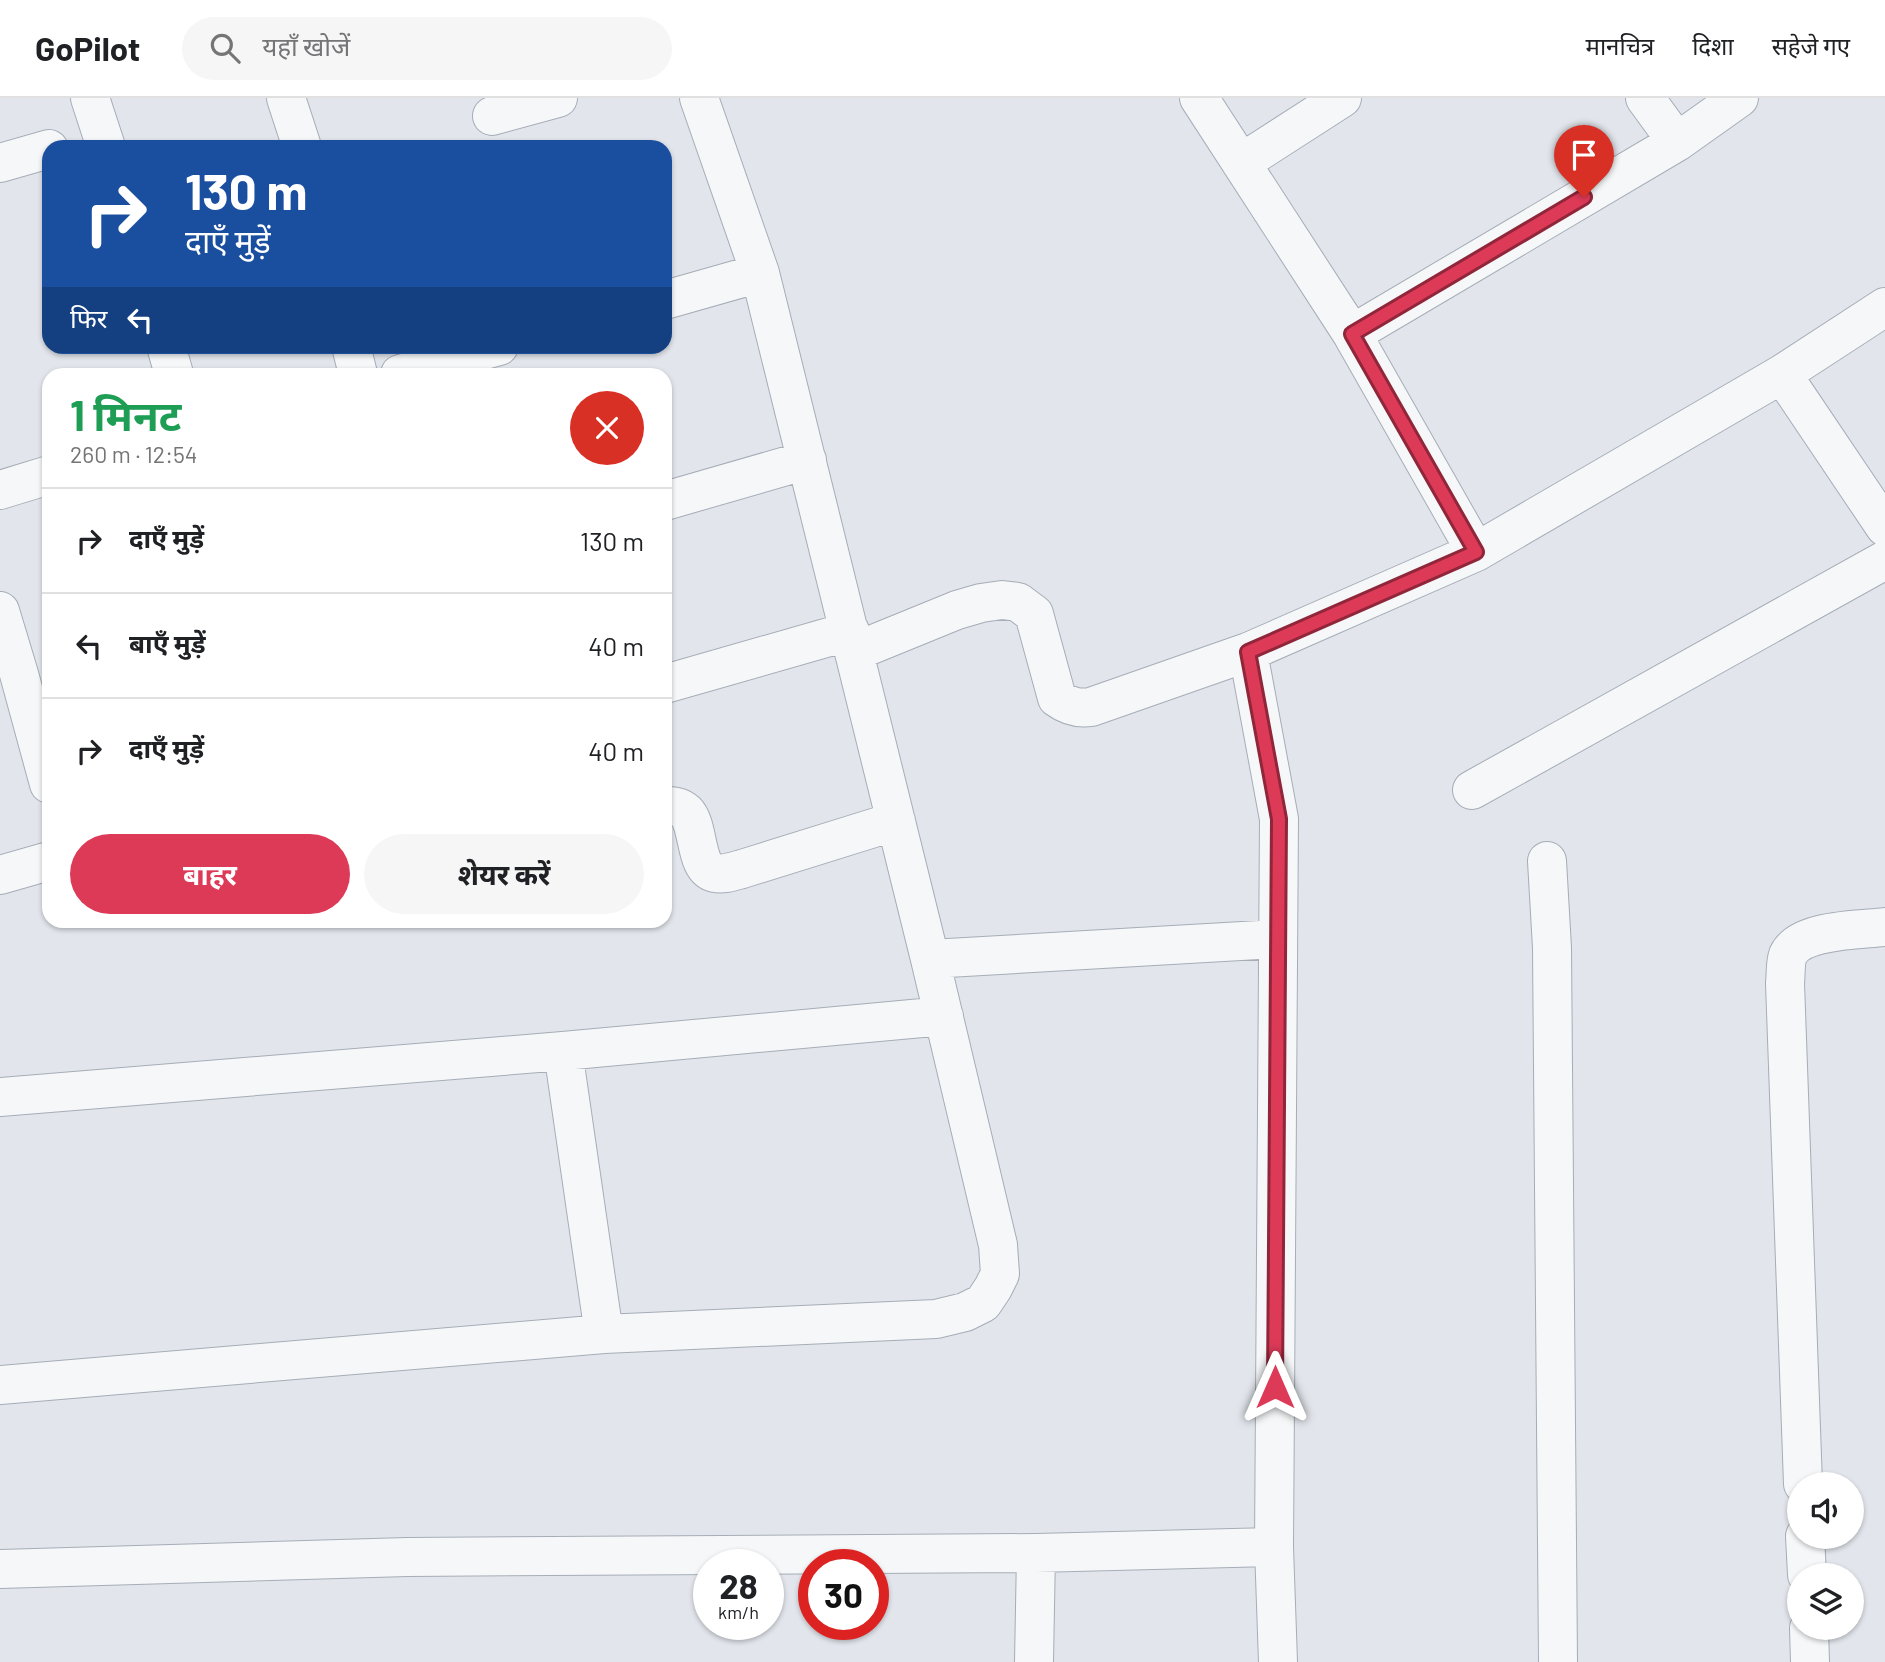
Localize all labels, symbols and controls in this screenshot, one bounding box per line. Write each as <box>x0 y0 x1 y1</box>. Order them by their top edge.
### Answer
search box <box>182 17 672 80</box>
text: GoPilot <box>35 28 140 68</box>
icon: search <box>206 29 244 67</box>
text: यहाँ खोजें <box>262 30 350 61</box>
text: मानचित्र <box>1586 31 1654 60</box>
text: दिशा <box>1692 31 1734 60</box>
text: सहेजे गए <box>1772 31 1850 60</box>
pin <box>1554 125 1614 197</box>
icon: arrive <box>1565 136 1603 174</box>
text: 130 m <box>185 161 307 220</box>
icon: right <box>70 168 161 259</box>
text: दाएँ मुड़ें <box>185 221 271 259</box>
icon: left <box>121 301 159 339</box>
text: फिर <box>70 302 107 333</box>
text: 1 मिनट <box>70 389 181 439</box>
button: close <box>570 391 644 465</box>
text: 260 m · 12:54 <box>70 440 198 468</box>
icon: right <box>70 522 108 560</box>
text: दाएँ मुड़ें <box>129 522 204 553</box>
text: 130 m <box>580 525 644 556</box>
icon: left <box>70 627 108 665</box>
text: बाएँ मुड़ें <box>129 627 206 658</box>
text: 40 m <box>588 630 644 661</box>
icon: right <box>70 732 108 770</box>
text: दाएँ मुड़ें <box>129 732 204 763</box>
text: 40 m <box>588 735 644 766</box>
button: बाहर <box>70 834 350 914</box>
button: शेयर करें <box>364 834 644 914</box>
position arrow <box>1238 1350 1312 1424</box>
map controls <box>1787 1472 1864 1640</box>
button: sound <box>1787 1472 1864 1549</box>
speed limit sign: 30 <box>798 1549 889 1640</box>
button: layers <box>1787 1563 1864 1640</box>
text: 28 <box>719 1564 758 1606</box>
text: km/h <box>718 1601 759 1623</box>

